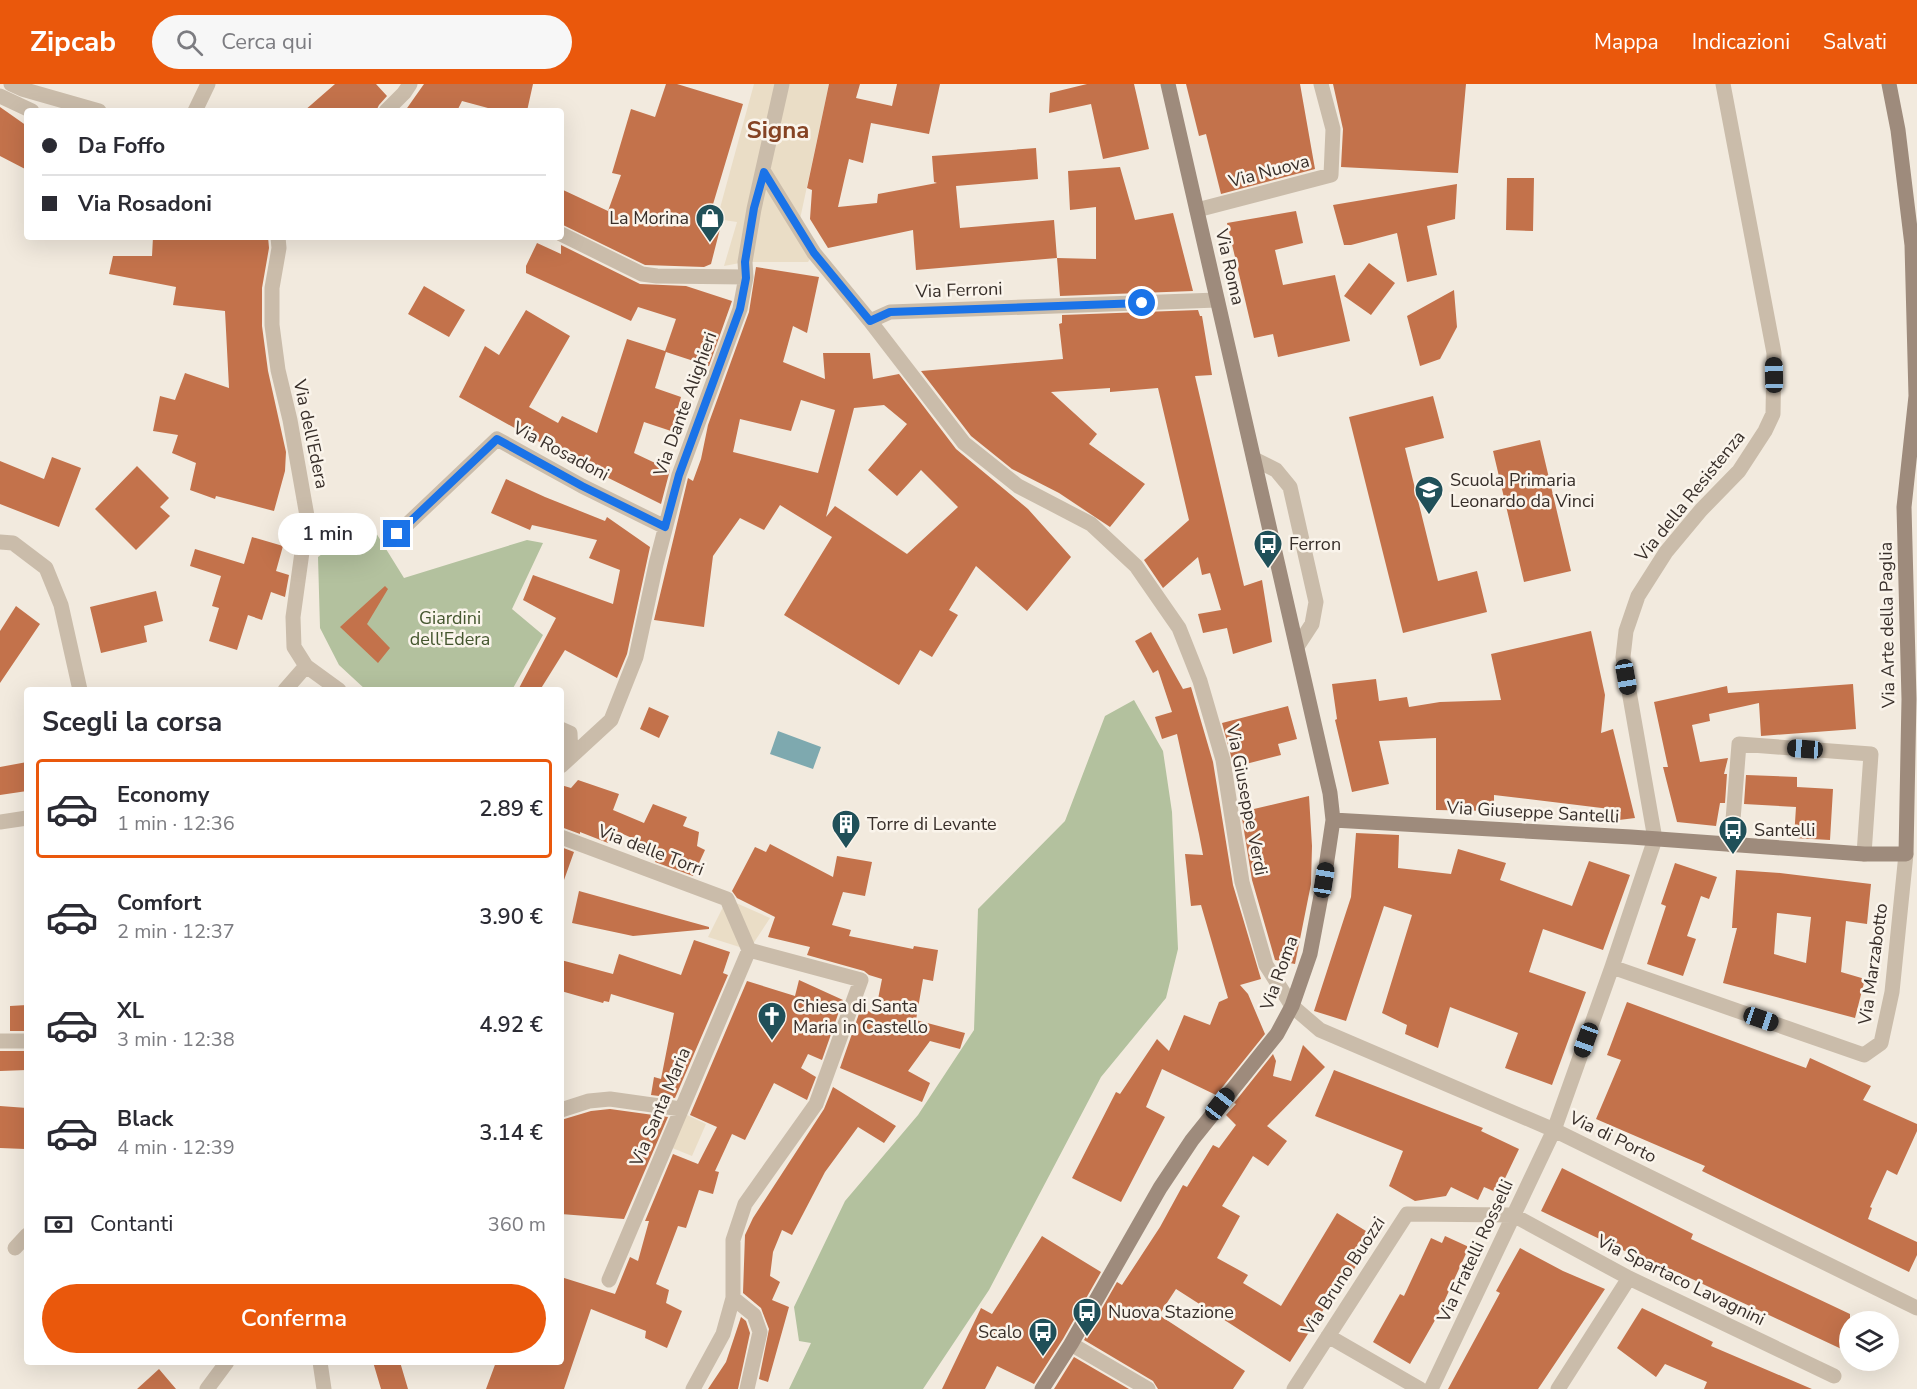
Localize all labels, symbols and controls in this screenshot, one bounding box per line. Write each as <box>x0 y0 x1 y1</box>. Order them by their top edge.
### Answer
search box <box>152 15 572 69</box>
text: Zipcab <box>30 23 116 61</box>
icon: search <box>173 26 206 59</box>
text: Cerca qui <box>221 27 312 57</box>
text: Mappa <box>1594 28 1659 56</box>
text: Indicazioni <box>1692 28 1790 56</box>
text: Salvati <box>1823 28 1887 56</box>
district label: Signa <box>747 114 809 146</box>
text: Da Foffo <box>78 131 165 161</box>
street label: Via Nuova <box>1225 149 1312 194</box>
text: Via Rosadoni <box>78 189 212 219</box>
shop icon: La Morina <box>694 202 726 244</box>
place label: La Morina <box>609 206 689 230</box>
street label: Via Roma <box>1209 226 1250 307</box>
street label: Via Ferroni <box>914 276 1003 304</box>
route start <box>1128 289 1155 316</box>
street label: Via Dante Alighieri <box>647 328 722 480</box>
car <box>1765 357 1783 393</box>
street label: Via dell'Edera <box>287 376 334 491</box>
street label: Via Rosadoni <box>508 415 613 486</box>
street label: Via della Resistenza <box>1629 425 1750 567</box>
place label: Scuola Primaria Leonardo da Vinci <box>1450 468 1594 513</box>
school or university icon: Scuola Primaria Leonardo da Vinci <box>1413 474 1445 516</box>
callout: 1 min <box>277 513 376 555</box>
text: 1 min <box>302 520 353 547</box>
route end <box>383 520 410 547</box>
bus stop icon: Ferron <box>1252 528 1284 570</box>
place label: Ferron <box>1289 532 1341 556</box>
street label: Via Arte della Paglia <box>1874 542 1900 709</box>
park label: Giardini dell'Edera <box>410 606 490 651</box>
car <box>1614 658 1638 696</box>
text: Scegli la corsa <box>42 704 222 741</box>
street label: Via Giuseppe Verdi <box>1220 721 1273 878</box>
car <box>1786 739 1824 759</box>
text: Economy <box>117 780 209 810</box>
icon: car <box>45 782 99 836</box>
text: 2.89 € <box>479 794 543 824</box>
street label: Via Giuseppe Santelli <box>1445 795 1620 829</box>
building icon: Torre di Levante <box>830 808 862 850</box>
text: 1 min · 12:36 <box>117 810 235 837</box>
place label: Torre di Levante <box>867 812 997 836</box>
bus stop icon: Santelli <box>1717 814 1749 856</box>
street label: Via delle Torri <box>593 818 708 881</box>
place label: Santelli <box>1754 818 1815 842</box>
car <box>1312 861 1336 899</box>
text: Comfort <box>117 888 201 918</box>
icon: car <box>45 890 99 944</box>
text: 3.90 € <box>479 902 543 932</box>
street label: Via Marzabotto <box>1852 902 1893 1027</box>
text: 2 min · 12:37 <box>117 918 235 945</box>
street label: Via Roma <box>1254 932 1304 1014</box>
place label: Chiesa di Santa Maria in Castello <box>793 994 928 1039</box>
text: XL <box>117 996 144 1026</box>
icon: car <box>45 998 99 1052</box>
church icon: Chiesa di Santa Maria in Castello <box>756 1000 788 1042</box>
car <box>1741 1005 1781 1033</box>
text: 4.92 € <box>479 1010 543 1040</box>
car <box>1571 1020 1601 1060</box>
text: 3 min · 12:38 <box>117 1026 235 1053</box>
street label: Via Santa Maria <box>624 1044 696 1171</box>
car <box>1202 1084 1238 1124</box>
text: Black <box>117 1104 173 1134</box>
street label: Via di Porto <box>1565 1105 1661 1168</box>
icon: car <box>45 1106 99 1160</box>
text: 3.14 € <box>479 1118 543 1148</box>
text: 4 min · 12:39 <box>117 1134 235 1161</box>
street label: Via Fratelli Rosselli <box>1431 1176 1519 1327</box>
icon: cash <box>42 1208 75 1241</box>
text: Contanti <box>90 1209 173 1239</box>
text: 360 m <box>488 1211 546 1238</box>
street label: Via Bruno Buozzi <box>1295 1212 1390 1341</box>
street label: Via Spartaco Lavagnini <box>1592 1228 1769 1331</box>
button: Conferma <box>42 1284 546 1353</box>
bus stop icon: Nuova Stazione <box>1071 1296 1103 1338</box>
place label: Nuova Stazione <box>1108 1300 1234 1324</box>
map controls <box>1839 1311 1899 1371</box>
button: layers <box>1839 1311 1899 1371</box>
bus stop icon: Scalo <box>1027 1316 1059 1358</box>
place label: Scalo <box>978 1320 1022 1344</box>

